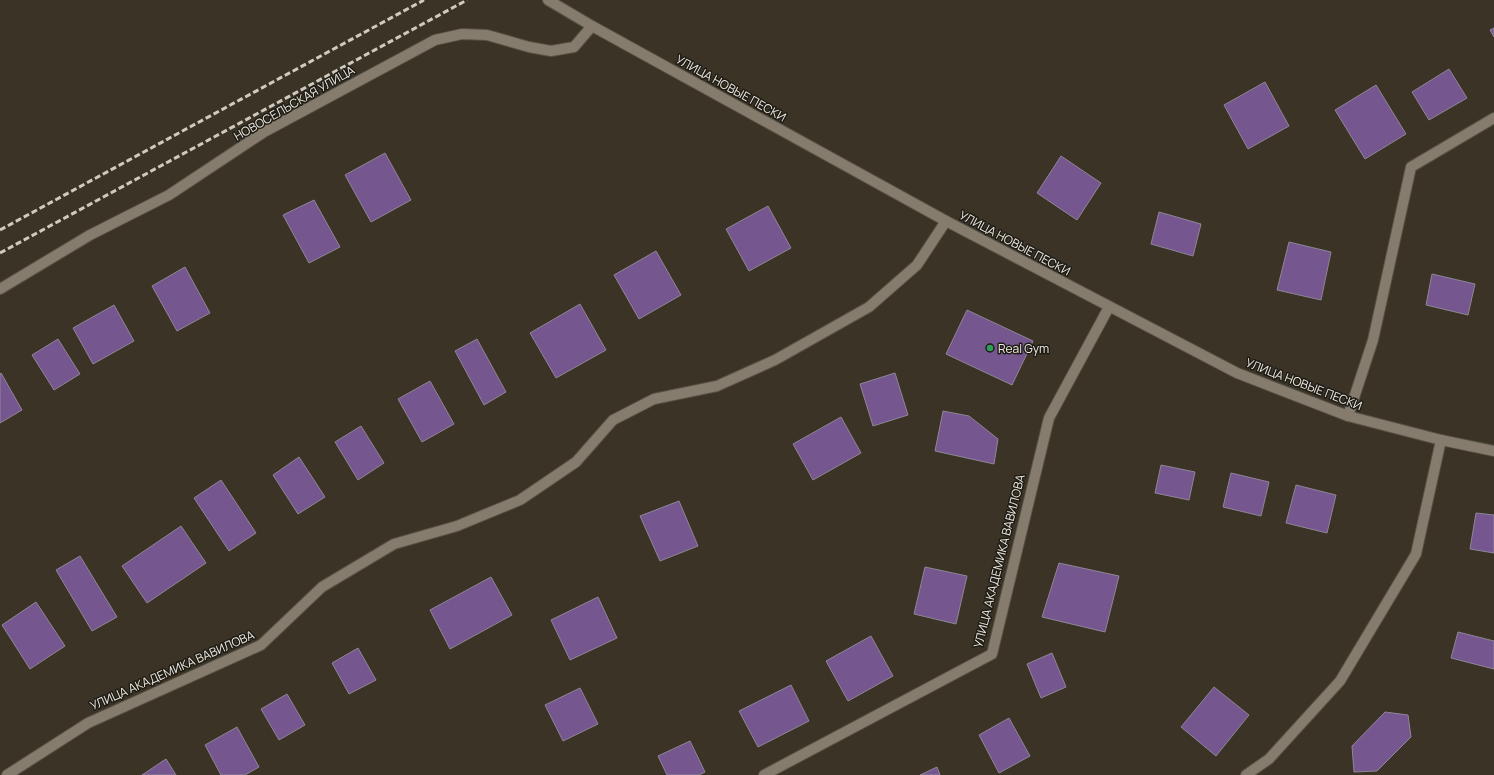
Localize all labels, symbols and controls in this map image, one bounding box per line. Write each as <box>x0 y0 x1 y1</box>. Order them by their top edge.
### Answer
street label: УЛИЦА НОВЫЕ ПЕСКИ <box>673 51 789 125</box>
street label: НОВОСЕЛЬСКАЯ УЛИЦА <box>230 61 358 145</box>
street label: УЛИЦА НОВЫЕ ПЕСКИ <box>956 207 1074 279</box>
place label: Real Gym <box>998 340 1049 357</box>
marker: Real Gym <box>985 343 995 353</box>
street label: УЛИЦА НОВЫЕ ПЕСКИ <box>1243 354 1365 414</box>
street label: УЛИЦА АКАДЕМИКА ВАВИЛОВА <box>969 472 1029 650</box>
street label: УЛИЦА АКАДЕМИКА ВАВИЛОВА <box>87 626 257 714</box>

